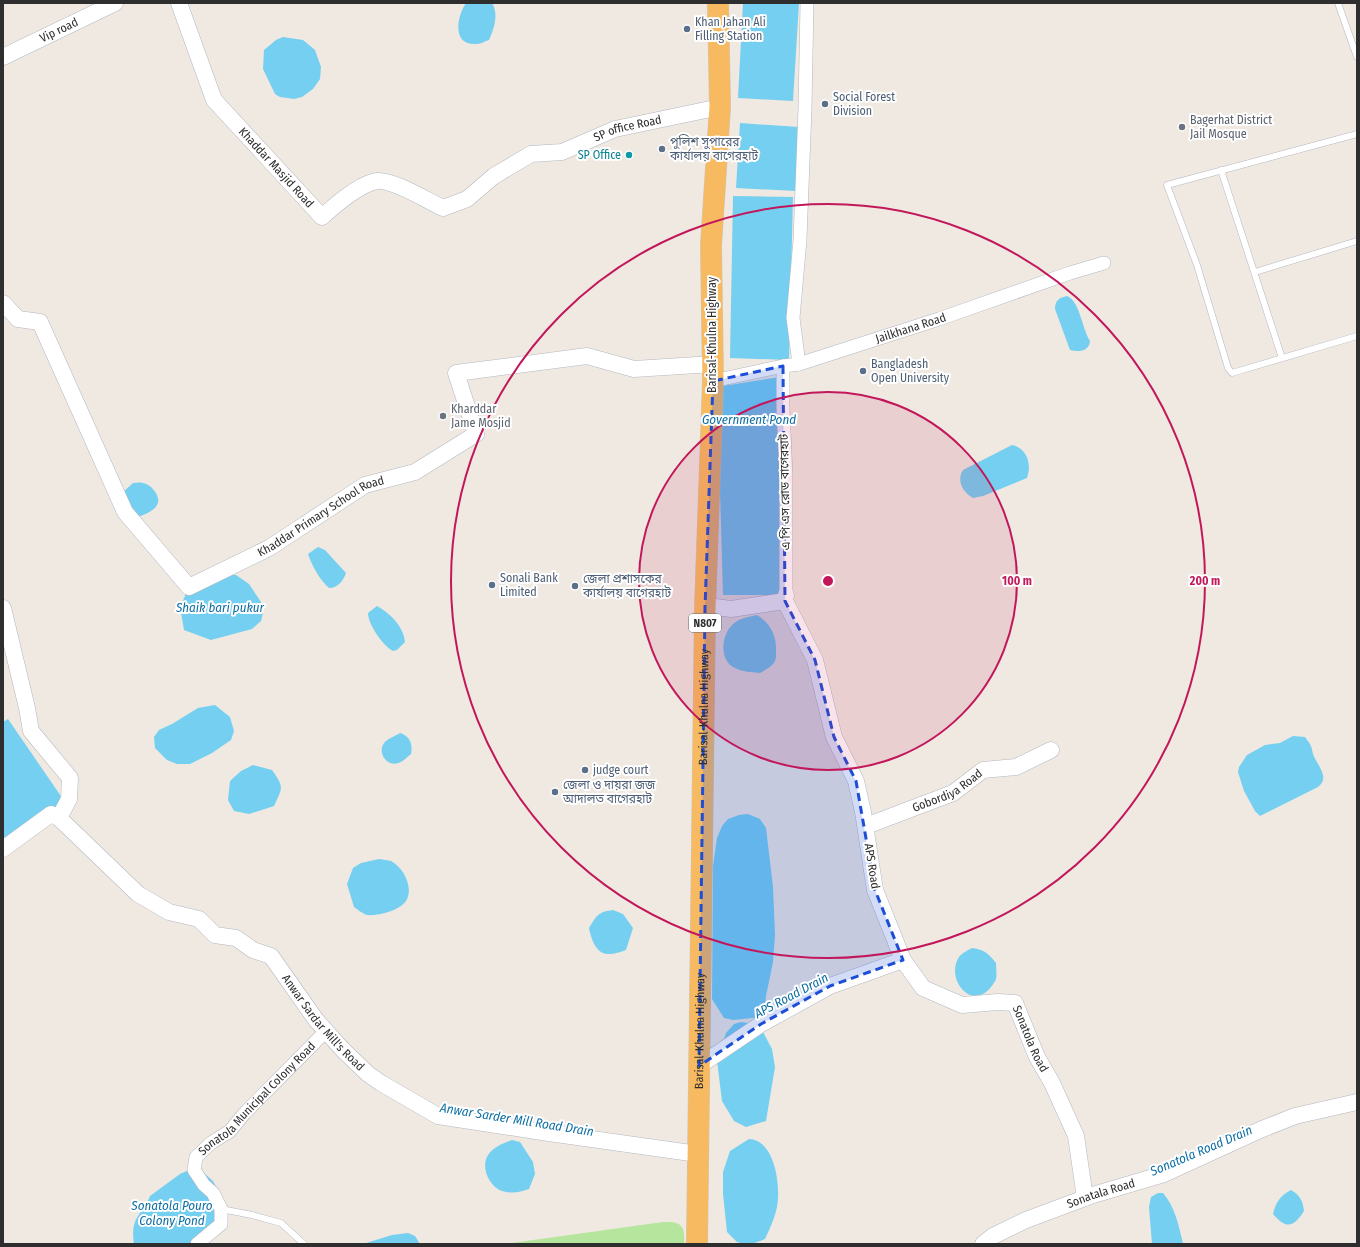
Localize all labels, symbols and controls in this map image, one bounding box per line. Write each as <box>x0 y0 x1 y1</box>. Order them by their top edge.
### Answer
street label: Vip road <box>37 15 80 45</box>
place label: Khan Jahan Ali Filling Station <box>695 15 766 43</box>
marker: Khan Jahan Ali Filling Station <box>682 24 692 34</box>
place label: Social Forest Division <box>833 90 895 118</box>
marker: Social Forest Division <box>820 99 830 109</box>
street label: SP office Road <box>591 112 663 144</box>
place label: Bagerhat District Jail Mosque <box>1190 113 1272 141</box>
marker: Bagerhat District Jail Mosque <box>1177 122 1187 132</box>
street label: Khaddar Masjid Road <box>236 125 317 211</box>
place label: পুলিশ সুপারের কার্যালয় বাগেরহাট <box>669 134 758 163</box>
marker: পুলিশ সুপারের কার্যালয় বাগেরহাট <box>657 144 667 154</box>
place label: SP Office <box>578 148 621 162</box>
marker: SP Office <box>624 150 634 160</box>
street label: Barisal-Khulna Highway <box>705 276 719 393</box>
street label: Jailkhana Road <box>874 310 948 346</box>
place label: Bangladesh Open University <box>871 357 950 385</box>
marker: Bangladesh Open University <box>858 366 868 376</box>
place label: Kharddar Jame Mosjid <box>451 402 511 430</box>
marker: Kharddar Jame Mosjid <box>438 411 448 421</box>
water label: Government Pond <box>702 412 796 427</box>
street label: এ পি এস রোড বাগেরহাট <box>776 433 793 550</box>
street label: Khaddar Primary School Road <box>255 473 386 560</box>
place label: Sonali Bank Limited <box>500 571 558 599</box>
place label: জেলা প্রশাসকের কার্যালয় বাগেরহাট <box>582 572 671 600</box>
centre of rings <box>821 574 835 588</box>
text: 100 m <box>1002 574 1032 588</box>
text: 200 m <box>1189 574 1220 588</box>
marker: Sonali Bank Limited <box>487 580 497 590</box>
marker: জেলা প্রশাসকের কার্যালয় বাগেরহাট <box>570 581 580 591</box>
water label: Shaik bari pukur <box>175 600 265 615</box>
road number: N807 <box>689 614 721 632</box>
street label: Barisal-Khulna Highway <box>696 648 711 765</box>
place label: judge court <box>592 763 649 777</box>
marker: judge court <box>580 765 590 775</box>
street label: Gobordiya Road <box>910 766 985 815</box>
place label: জেলা ও দায়রা জজ আদালত বাগেরহাট <box>562 778 656 806</box>
marker: জেলা ও দায়রা জজ আদালত বাগেরহাট <box>550 787 560 797</box>
street label: APS Road <box>861 842 883 890</box>
water label: APS Road Drain <box>751 970 831 1022</box>
street label: Anwar Sardar Mill's Road <box>279 972 367 1074</box>
street label: Barisal-Khulna Highway <box>692 972 707 1089</box>
street label: Sonatola Road <box>1010 1003 1051 1075</box>
street label: Sonatola Municipal Colony Road <box>195 1039 318 1158</box>
water label: Anwar Sarder Mill Road Drain <box>438 1100 595 1139</box>
water label: Sonatola Road Drain <box>1147 1122 1255 1179</box>
street label: Sonatala Road <box>1065 1176 1137 1211</box>
water label: Sonatola Pouro Colony Pond <box>130 1198 213 1228</box>

